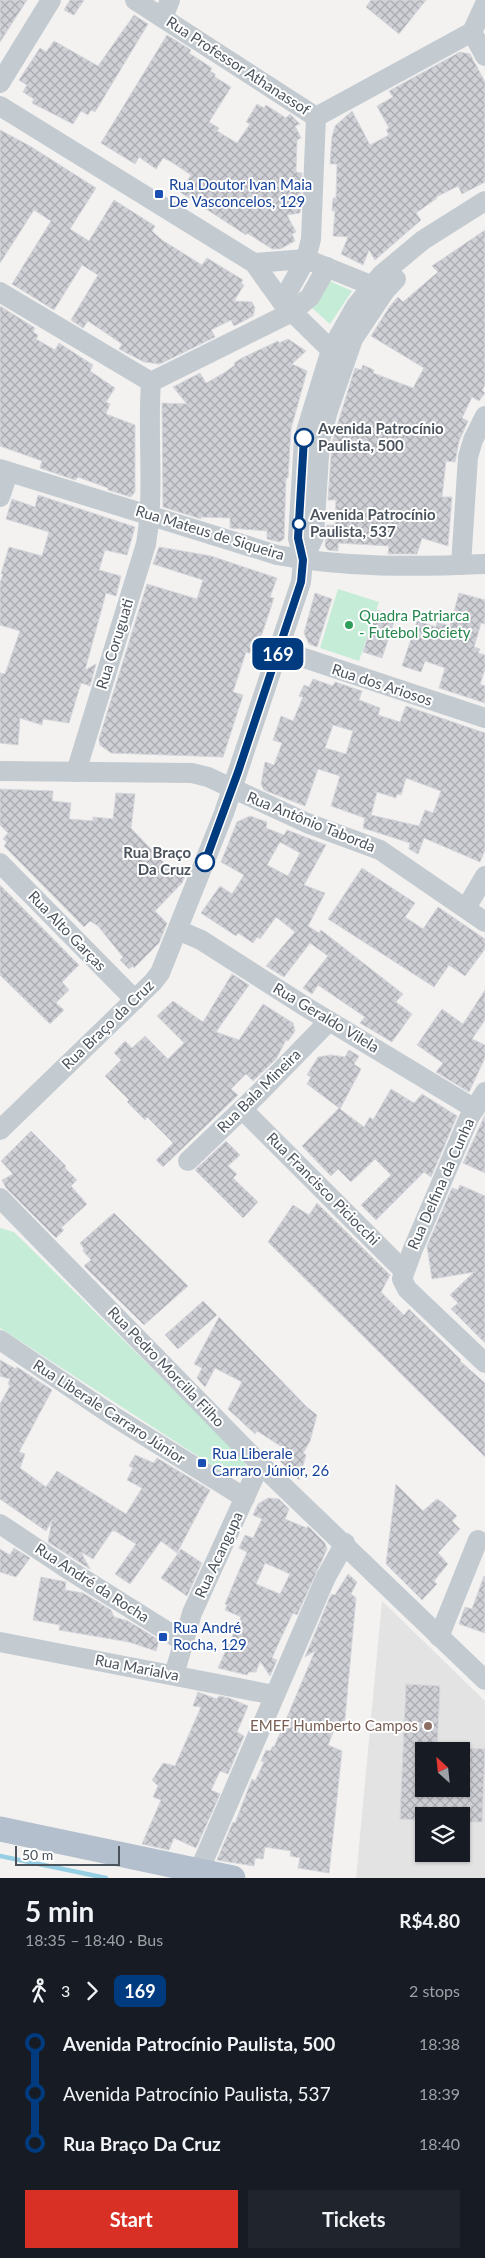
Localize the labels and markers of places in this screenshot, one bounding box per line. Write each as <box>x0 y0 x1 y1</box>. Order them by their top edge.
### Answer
place label: Rua Doutor Ivan Maia De Vasconcelos, 129 <box>169 175 312 210</box>
marker: Rua Doutor Ivan Maia De Vasconcelos, 129 <box>153 188 165 200</box>
place label: Avenida Patrocínio Paulista, 500 <box>317 419 444 454</box>
marker: Avenida Patrocínio Paulista, 500 <box>294 428 314 448</box>
place label: Avenida Patrocínio Paulista, 537 <box>309 505 436 540</box>
marker: Avenida Patrocínio Paulista, 537 <box>292 517 306 531</box>
place label: Quadra Patriarca - Futebol Society <box>359 606 471 641</box>
marker: Quadra Patriarca - Futebol Society <box>343 619 355 631</box>
place label: Rua Braço Da Cruz <box>123 843 191 878</box>
marker: Rua Braço Da Cruz <box>195 852 215 872</box>
place label: Rua Liberale Carraro Júnior, 26 <box>212 1444 330 1479</box>
marker: Rua Liberale Carraro Júnior, 26 <box>196 1457 208 1469</box>
place label: Rua André Rocha, 129 <box>173 1618 247 1653</box>
marker: Rua André Rocha, 129 <box>157 1631 169 1643</box>
place label: EMEF Humberto Campos <box>250 1716 418 1734</box>
marker: EMEF Humberto Campos <box>422 1720 434 1732</box>

